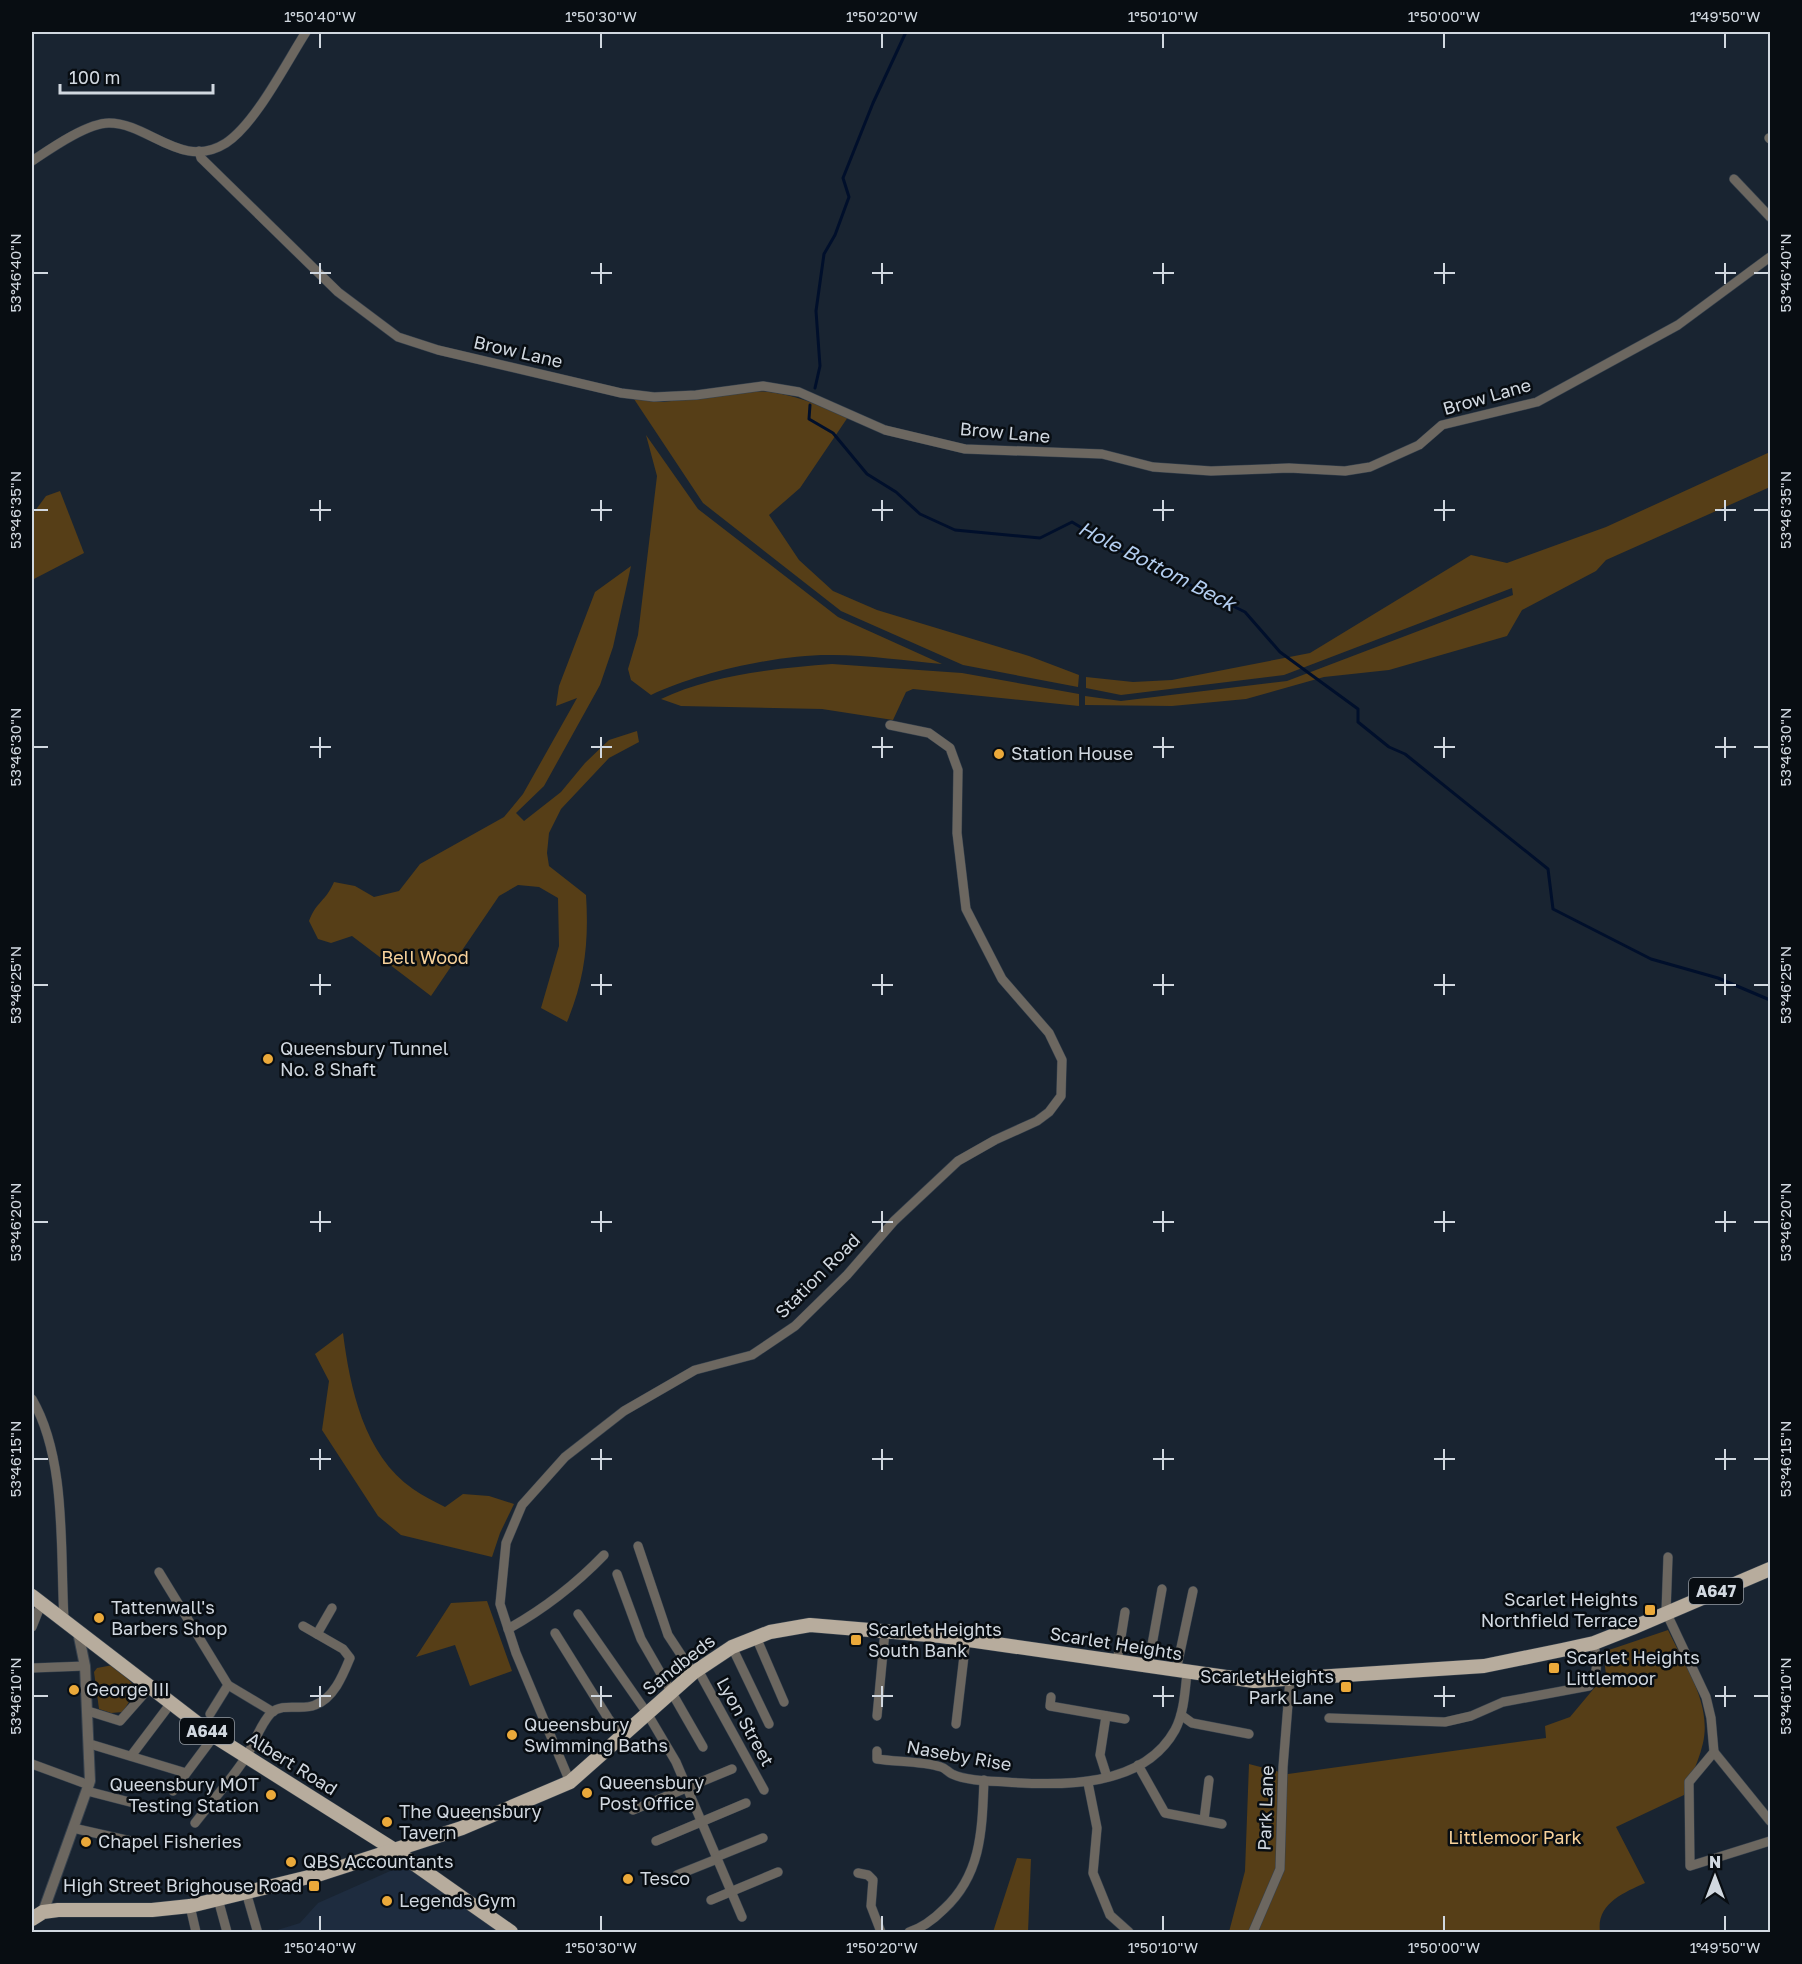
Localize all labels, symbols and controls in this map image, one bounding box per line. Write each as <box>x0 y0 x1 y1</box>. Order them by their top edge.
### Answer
text: 1°50'40"W <box>284 7 356 25</box>
text: 1°50'30"W <box>565 7 637 25</box>
text: 1°50'20"W <box>846 7 918 25</box>
text: 1°50'10"W <box>1128 7 1198 25</box>
text: 1°50'00"W <box>1408 7 1480 25</box>
text: 1°49'50"W <box>1690 7 1760 25</box>
scale bar <box>60 57 213 95</box>
text: 100 m <box>69 66 120 88</box>
text: 53°46'40"N <box>6 233 24 313</box>
text: 53°46'40"N <box>1776 233 1794 313</box>
street label: Brow Lane <box>472 330 565 372</box>
street label: Brow Lane <box>1440 373 1533 419</box>
street label: Brow Lane <box>959 417 1051 447</box>
text: 53°46'35"N <box>6 471 24 549</box>
text: 53°46'35"N <box>1776 471 1794 549</box>
water label: Hole Bottom Beck <box>1075 515 1242 616</box>
text: 53°46'30"N <box>6 708 24 786</box>
text: 53°46'30"N <box>1776 708 1794 786</box>
place label: Station House <box>1011 742 1133 764</box>
marker: Station House <box>992 747 1006 761</box>
text: 53°46'25"N <box>6 946 24 1024</box>
park label: Bell Wood <box>381 946 469 968</box>
text: 53°46'25"N <box>1776 946 1794 1024</box>
place label: Queensbury Tunnel No. 8 Shaft <box>280 1037 449 1080</box>
marker: Queensbury Tunnel No. 8 Shaft <box>261 1052 275 1066</box>
text: 53°46'20"N <box>6 1183 24 1261</box>
text: 53°46'20"N <box>1776 1183 1794 1261</box>
street label: Station Road <box>770 1228 864 1322</box>
text: 53°46'15"N <box>6 1421 24 1497</box>
text: 53°46'15"N <box>1776 1421 1794 1497</box>
road number: A647 <box>1689 1578 1743 1604</box>
place label: Scarlet Heights Northfield Terrace <box>1481 1588 1638 1631</box>
place label: Tattenwall's Barbers Shop <box>111 1596 227 1639</box>
marker: Scarlet Heights Northfield Terrace <box>1643 1603 1657 1617</box>
marker: Tattenwall's Barbers Shop <box>92 1611 106 1625</box>
place label: Scarlet Heights South Bank <box>868 1618 1002 1661</box>
street label: Scarlet Heights <box>1048 1622 1184 1664</box>
street label: Sandbeds <box>638 1629 719 1699</box>
marker: Scarlet Heights South Bank <box>849 1633 863 1647</box>
place label: Scarlet Heights Littlemoor <box>1566 1646 1700 1689</box>
text: 53°46'10"N <box>6 1657 24 1735</box>
text: 53°46'10"N <box>1776 1657 1794 1735</box>
marker: Scarlet Heights Littlemoor <box>1547 1661 1561 1675</box>
place label: Scarlet Heights Park Lane <box>1200 1665 1334 1708</box>
street label: Lyon Street <box>712 1673 779 1770</box>
place label: George III <box>86 1678 170 1700</box>
marker: Scarlet Heights Park Lane <box>1339 1680 1353 1694</box>
marker: George III <box>67 1683 81 1697</box>
place label: Queensbury Swimming Baths <box>524 1713 668 1756</box>
road number: A644 <box>180 1718 234 1744</box>
street label: Albert Road <box>243 1727 342 1800</box>
marker: Queensbury Swimming Baths <box>505 1728 519 1742</box>
street label: Naseby Rise <box>905 1735 1013 1775</box>
street label: Park Lane <box>1253 1765 1277 1851</box>
place label: Queensbury Post Office <box>599 1771 704 1814</box>
place label: Queensbury MOT Testing Station <box>110 1773 259 1816</box>
marker: Queensbury Post Office <box>580 1786 594 1800</box>
marker: Queensbury MOT Testing Station <box>264 1788 278 1802</box>
place label: The Queensbury Tavern <box>399 1800 541 1843</box>
marker: The Queensbury Tavern <box>380 1815 394 1829</box>
park label: Littlemoor Park <box>1448 1826 1582 1848</box>
place label: Chapel Fisheries <box>98 1830 242 1852</box>
marker: Chapel Fisheries <box>79 1835 93 1849</box>
north arrow <box>1685 1847 1745 1907</box>
place label: QBS Accountants <box>303 1850 453 1872</box>
text: N <box>1709 1852 1721 1872</box>
marker: QBS Accountants <box>284 1855 298 1869</box>
place label: Tesco <box>640 1867 690 1889</box>
marker: Tesco <box>621 1872 635 1886</box>
place label: High Street Brighouse Road <box>63 1874 302 1896</box>
marker: High Street Brighouse Road <box>307 1879 321 1893</box>
place label: Legends Gym <box>399 1889 516 1911</box>
marker: Legends Gym <box>380 1894 394 1908</box>
text: 1°50'40"W <box>284 1938 356 1956</box>
text: 1°50'30"W <box>565 1938 637 1956</box>
text: 1°50'20"W <box>846 1938 918 1956</box>
text: 1°50'10"W <box>1128 1938 1198 1956</box>
text: 1°50'00"W <box>1408 1938 1480 1956</box>
text: 1°49'50"W <box>1690 1938 1760 1956</box>

